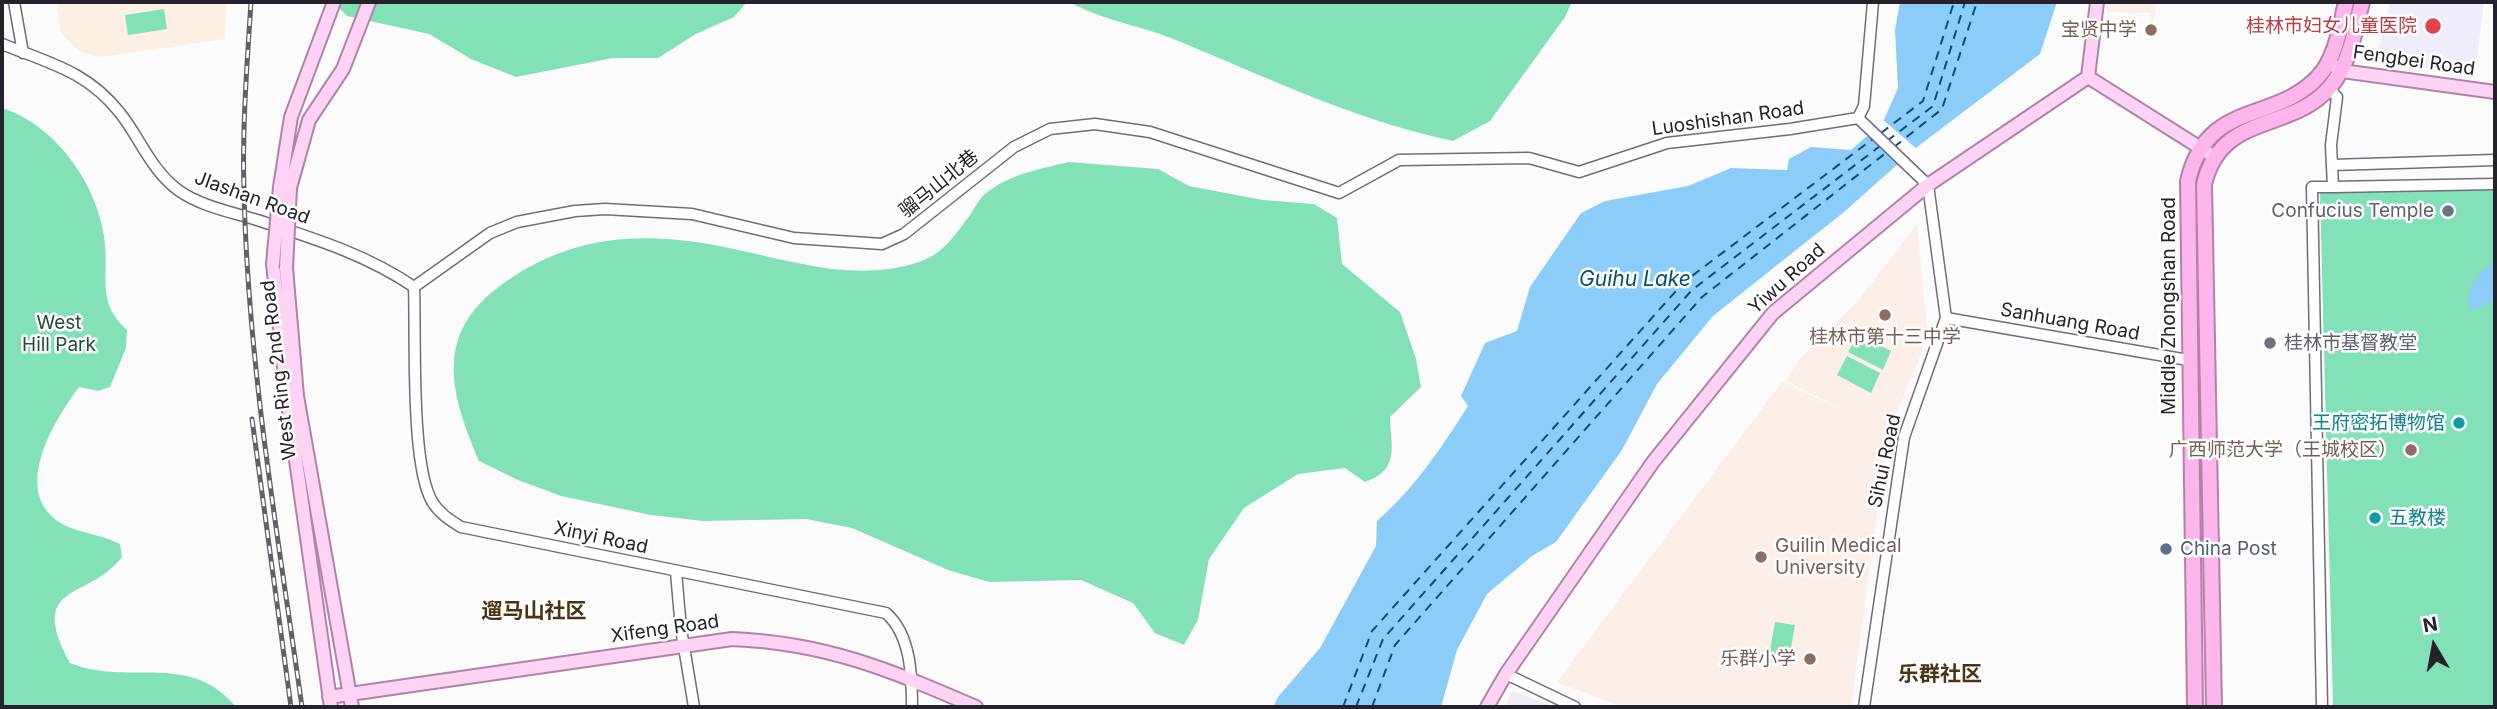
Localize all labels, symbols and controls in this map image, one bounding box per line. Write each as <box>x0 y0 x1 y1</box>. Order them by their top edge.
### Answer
place label: 桂林市妇女儿童医院 <box>2246 15 2417 37</box>
marker: 桂林市妇女儿童医院 <box>2423 16 2443 36</box>
place label: 宝贤中学 <box>2061 19 2137 41</box>
marker: 宝贤中学 <box>2143 22 2159 38</box>
street label: Fengbei Road <box>2352 41 2476 81</box>
street label: Luoshishan Road <box>1650 97 1806 141</box>
street label: 骝马山北巷 <box>895 145 983 223</box>
street label: JIashan Road <box>191 167 313 229</box>
street label: Middle Zhongshan Road <box>2158 197 2180 415</box>
place label: Confucius Temple <box>2271 200 2434 222</box>
marker: Confucius Temple <box>2440 203 2456 219</box>
street label: Yiwu Road <box>1744 239 1830 319</box>
water label: Guihu Lake <box>1579 267 1691 293</box>
street label: West Ring 2nd Road <box>257 279 301 461</box>
street label: Sanhuang Road <box>1998 299 2142 345</box>
marker: 桂林市第十三中学 <box>1877 307 1893 323</box>
park label: West Hill Park <box>22 312 96 356</box>
place label: 桂林市第十三中学 <box>1809 326 1961 348</box>
place label: 桂林市基督教堂 <box>2284 332 2417 354</box>
marker: 桂林市基督教堂 <box>2262 335 2278 351</box>
street label: Sihui Road <box>1864 412 1906 510</box>
place label: 王府密拓博物馆 <box>2312 412 2445 434</box>
marker: 王府密拓博物馆 <box>2451 415 2467 431</box>
place label: 广西师范大学（王城校区） <box>2169 439 2397 461</box>
marker: 广西师范大学（王城校区） <box>2403 442 2419 458</box>
place label: 五教楼 <box>2389 507 2446 529</box>
marker: 五教楼 <box>2367 510 2383 526</box>
street label: Xinyi Road <box>552 517 650 559</box>
place label: Guilin Medical University <box>1775 535 1902 579</box>
place label: China Post <box>2180 538 2277 560</box>
marker: China Post <box>2158 541 2174 557</box>
marker: Guilin Medical University <box>1753 549 1769 565</box>
district label: 遛马山社区 <box>482 599 586 625</box>
street label: Xifeng Road <box>609 610 721 648</box>
north arrow <box>2399 611 2469 681</box>
text: N <box>2421 612 2439 637</box>
place label: 乐群小学 <box>1720 648 1796 670</box>
marker: 乐群小学 <box>1802 651 1818 667</box>
district label: 乐群社区 <box>1898 662 1982 688</box>

